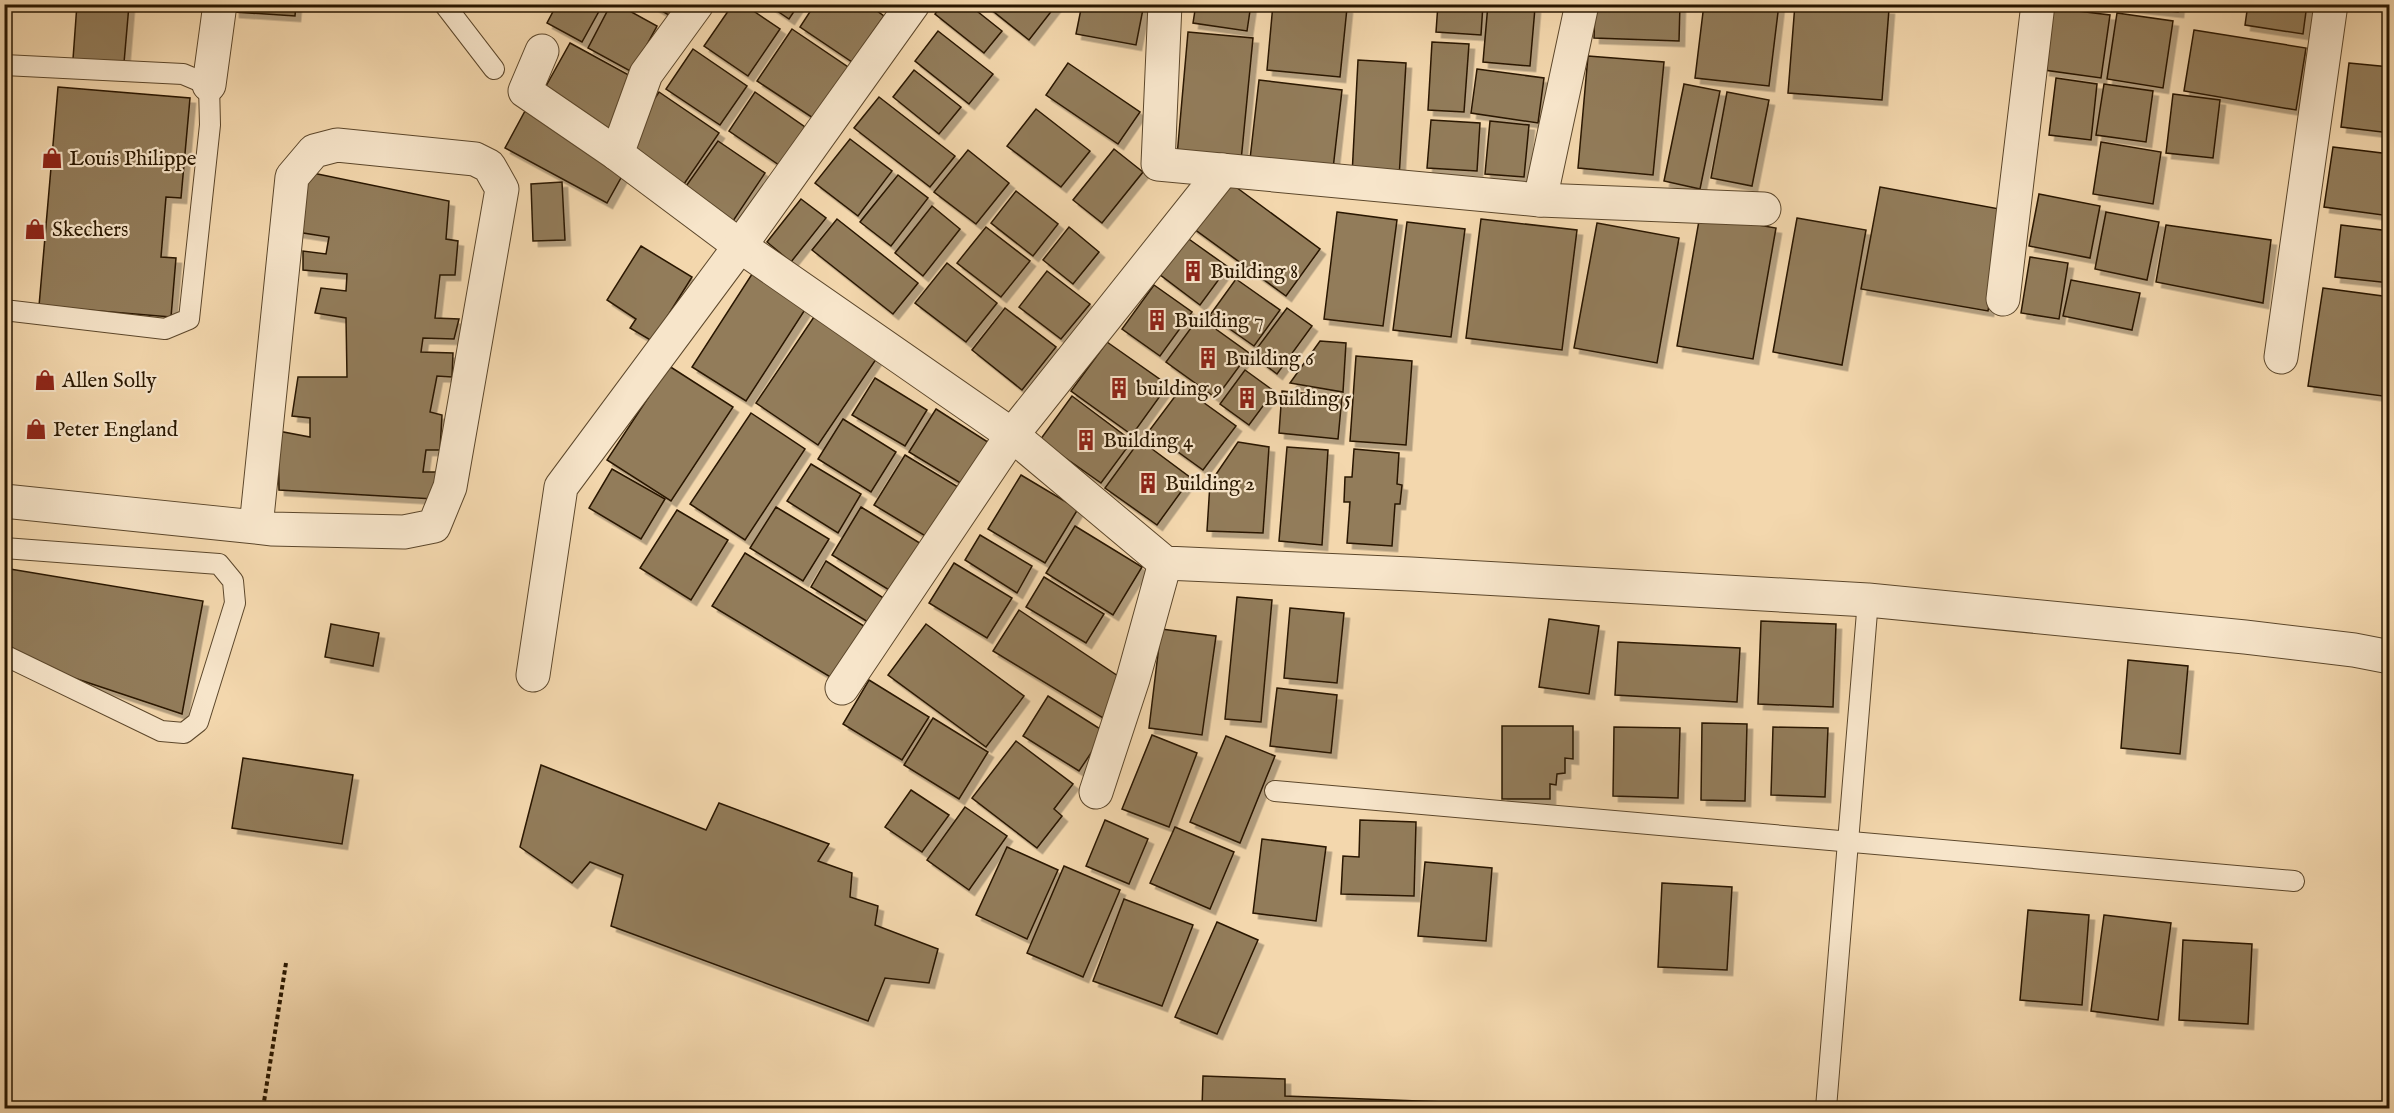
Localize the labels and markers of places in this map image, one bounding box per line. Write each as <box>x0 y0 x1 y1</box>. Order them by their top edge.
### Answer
shop icon: Louis Philippe <box>40 146 64 170</box>
place label: Louis Philippe <box>69 146 197 173</box>
shop icon: Skechers <box>23 217 47 241</box>
place label: Skechers <box>52 217 128 244</box>
building icon: Building 8 <box>1181 259 1205 283</box>
place label: Building 8 <box>1210 259 1298 286</box>
building icon: Building 7 <box>1145 308 1169 332</box>
place label: Building 7 <box>1174 308 1264 335</box>
building icon: Building 6 <box>1196 346 1220 370</box>
place label: Building 6 <box>1225 346 1315 373</box>
shop icon: Allen Solly <box>33 368 57 392</box>
place label: Allen Solly <box>61 368 157 395</box>
building icon: building 9 <box>1107 376 1131 400</box>
place label: building 9 <box>1136 376 1222 403</box>
building icon: Building 5 <box>1235 386 1259 410</box>
place label: Building 5 <box>1264 386 1352 413</box>
shop icon: Peter England <box>24 417 48 441</box>
place label: Peter England <box>53 417 179 444</box>
building icon: Building 4 <box>1074 428 1098 452</box>
place label: Building 4 <box>1103 428 1194 455</box>
building icon: Building 2 <box>1136 471 1160 495</box>
place label: Building 2 <box>1165 471 1255 498</box>

